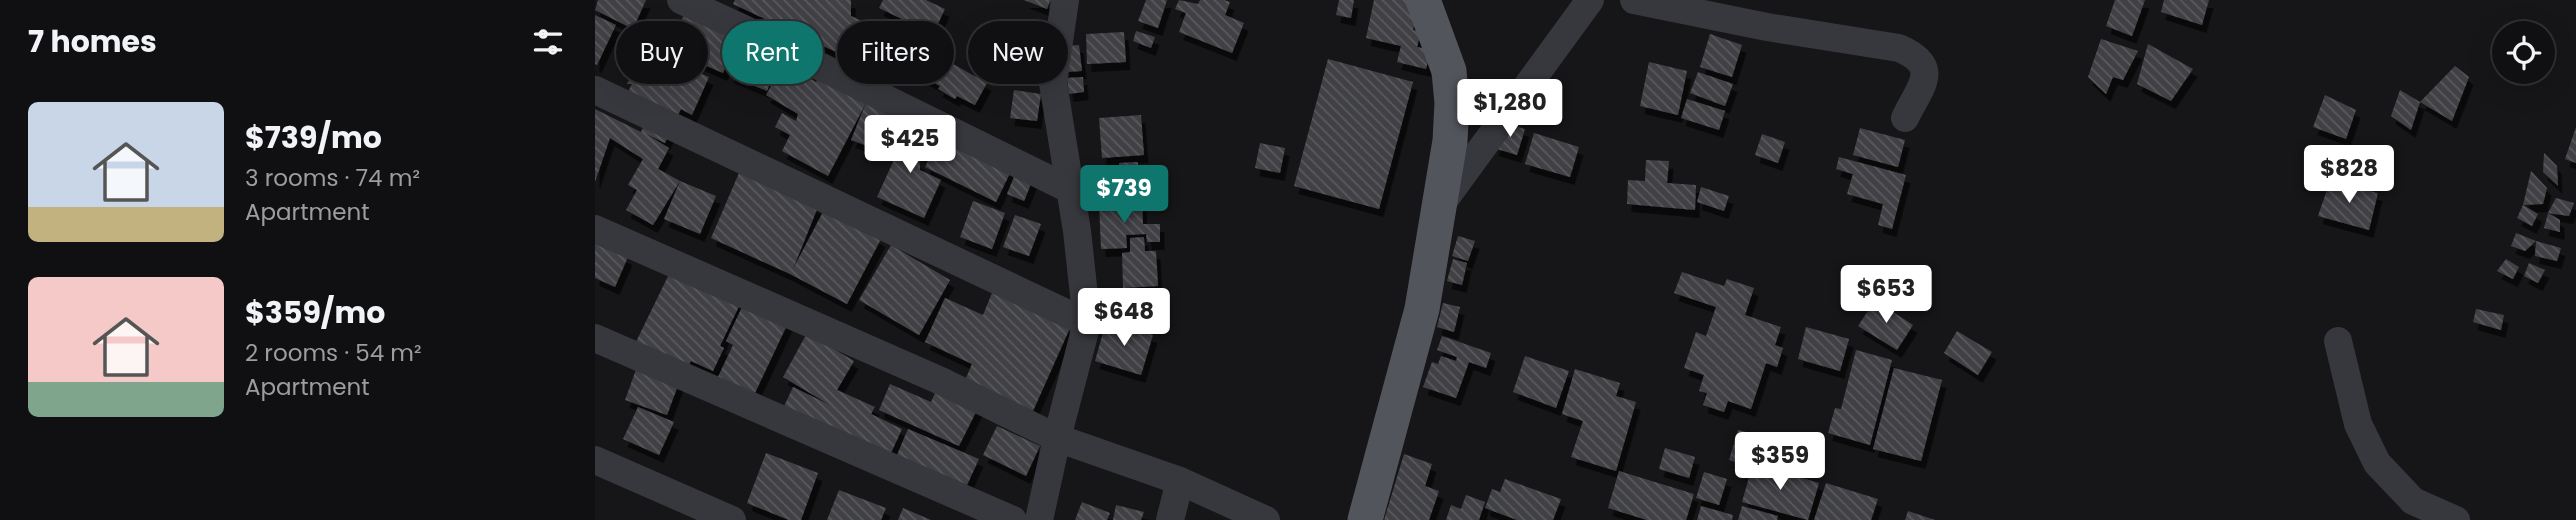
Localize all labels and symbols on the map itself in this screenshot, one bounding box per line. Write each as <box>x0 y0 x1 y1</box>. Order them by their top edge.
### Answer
pin: $1,280 <box>1453 80 1567 139</box>
pin: $425 <box>869 116 951 175</box>
pin: $828 <box>2308 146 2390 205</box>
pin: $739 <box>1083 166 1165 225</box>
pin: $653 <box>1845 266 1927 325</box>
pin: $648 <box>1083 288 1165 348</box>
pin: $359 <box>1739 433 1821 492</box>

